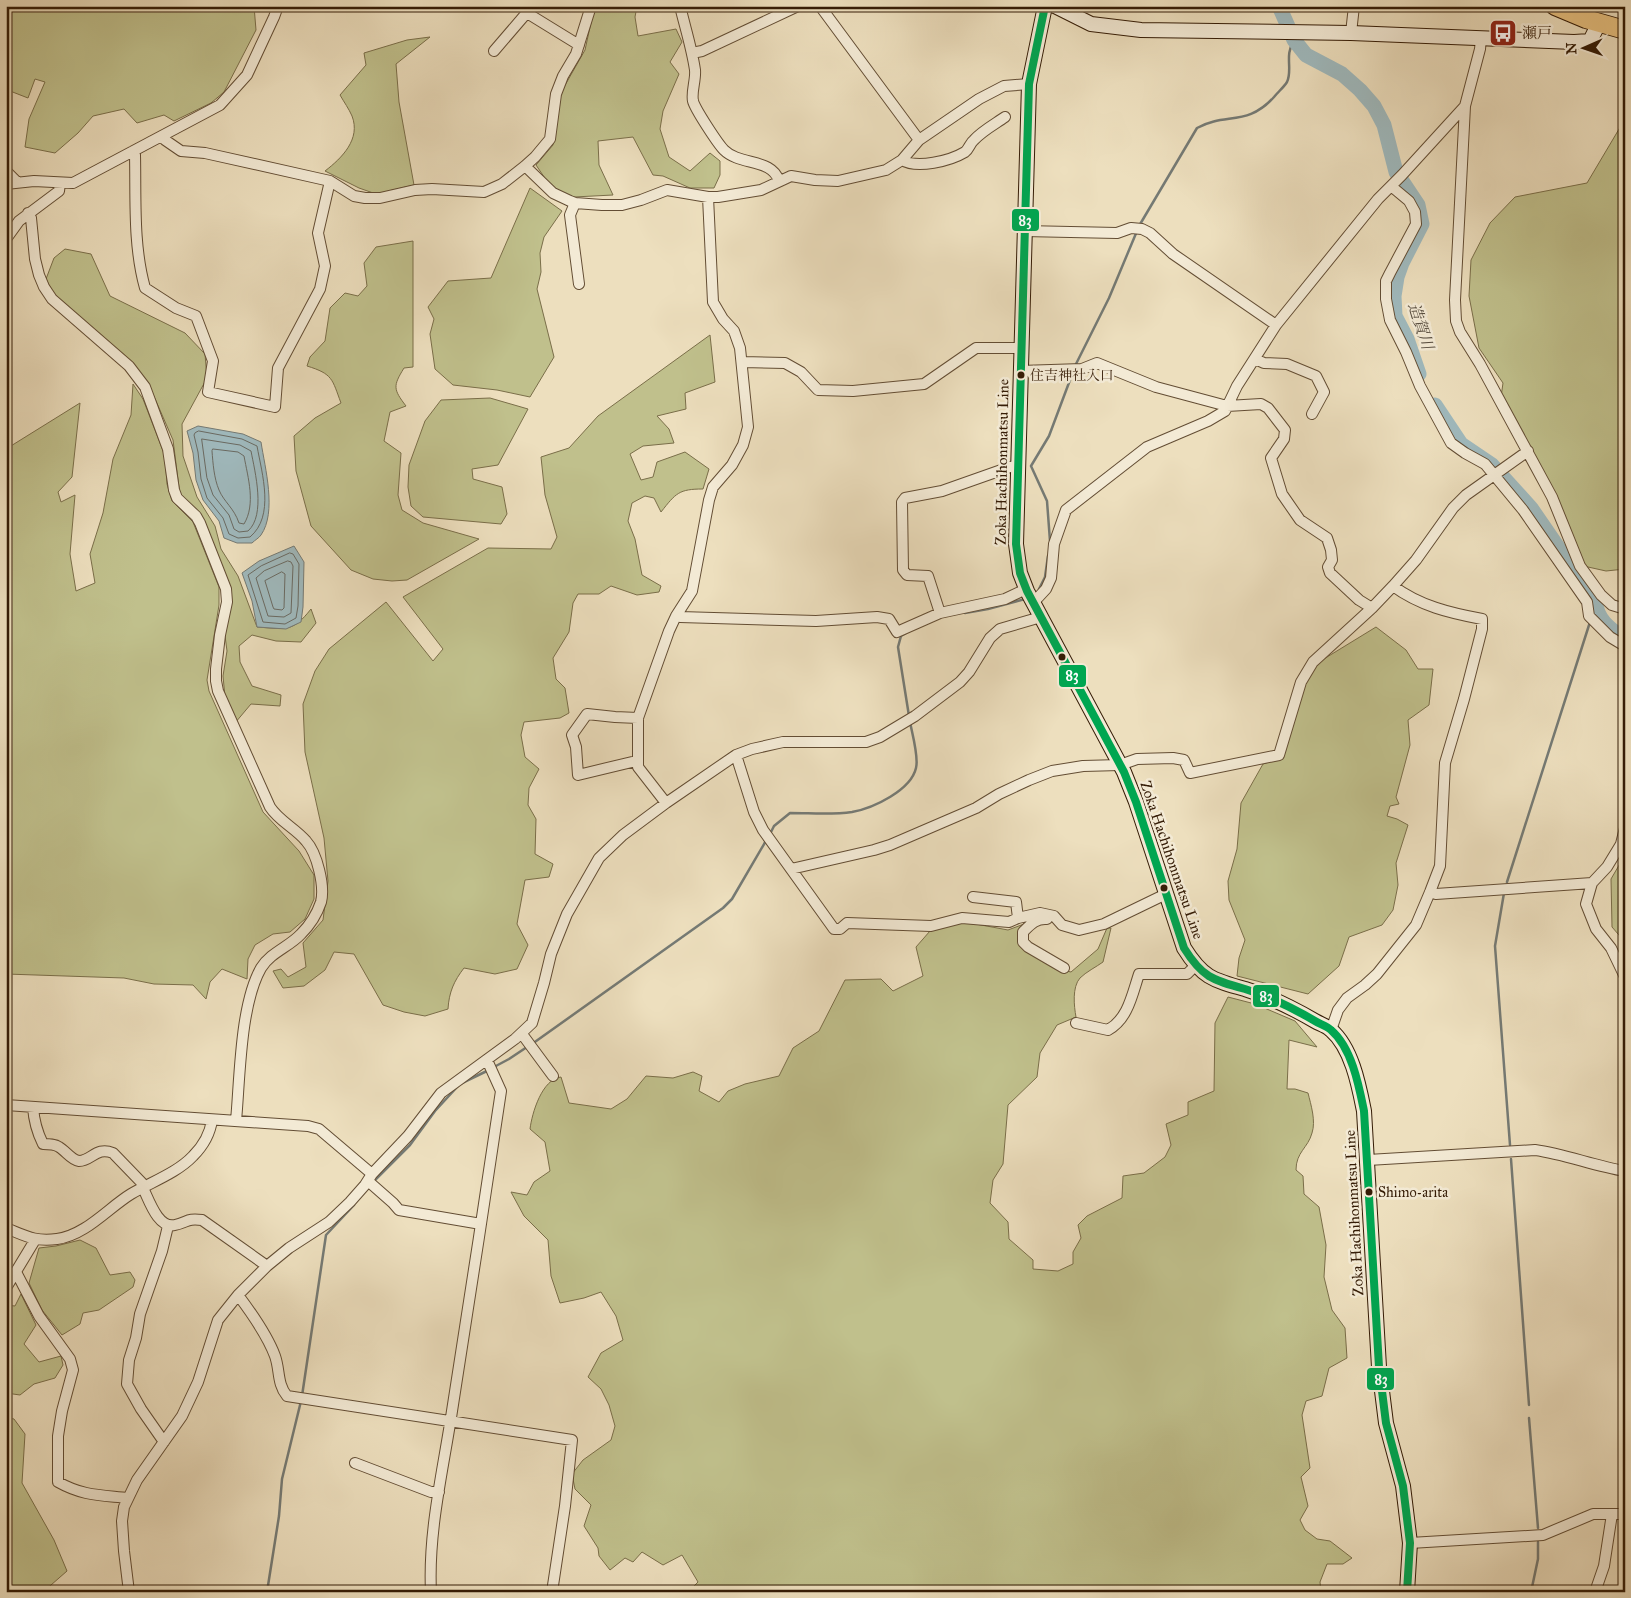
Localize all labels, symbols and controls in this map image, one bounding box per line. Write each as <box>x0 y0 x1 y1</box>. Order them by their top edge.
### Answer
bus stop icon: 瀬戸 <box>1488 18 1518 48</box>
north arrow <box>1558 22 1608 72</box>
place label: 瀬戸 <box>1522 24 1552 42</box>
text: N <box>1563 42 1580 55</box>
line badge: 83 <box>1011 208 1040 232</box>
text: 83 <box>1018 212 1032 230</box>
water label: 造賀川 <box>1405 300 1438 354</box>
place label: 住吉神社入口 <box>1030 367 1114 384</box>
marker: 住吉神社入口 <box>1016 370 1026 380</box>
street label: Zoka Hachihonmatsu Line <box>992 379 1012 545</box>
unlabelled marker <box>1057 652 1067 662</box>
line badge: 83 <box>1058 664 1087 688</box>
text: 83 <box>1065 667 1079 685</box>
street label: Zoka Hachihonmatsu Line <box>1136 779 1208 941</box>
unlabelled marker <box>1159 883 1169 893</box>
line badge: 83 <box>1252 984 1280 1008</box>
text: 83 <box>1259 988 1273 1006</box>
street label: Zoka Hachihonmatsu Line <box>1341 1130 1367 1296</box>
place label: Shimo-arita <box>1378 1184 1448 1201</box>
marker: Shimo-arita <box>1364 1187 1374 1197</box>
line badge: 83 <box>1366 1367 1395 1391</box>
text: 83 <box>1374 1371 1388 1389</box>

